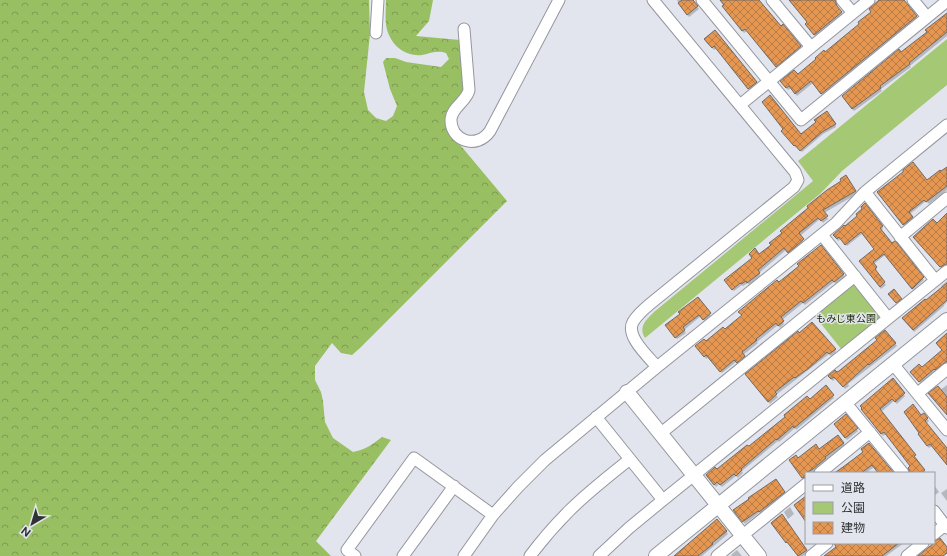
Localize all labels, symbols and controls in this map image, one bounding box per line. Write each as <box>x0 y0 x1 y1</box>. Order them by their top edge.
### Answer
park label: もみじ東公園 <box>816 312 876 324</box>
legend <box>805 472 935 544</box>
text: 道路 <box>841 481 865 495</box>
text: 公園 <box>841 501 865 515</box>
north arrow <box>12 504 52 544</box>
text: 建物 <box>841 521 865 535</box>
text: N <box>19 525 33 539</box>

